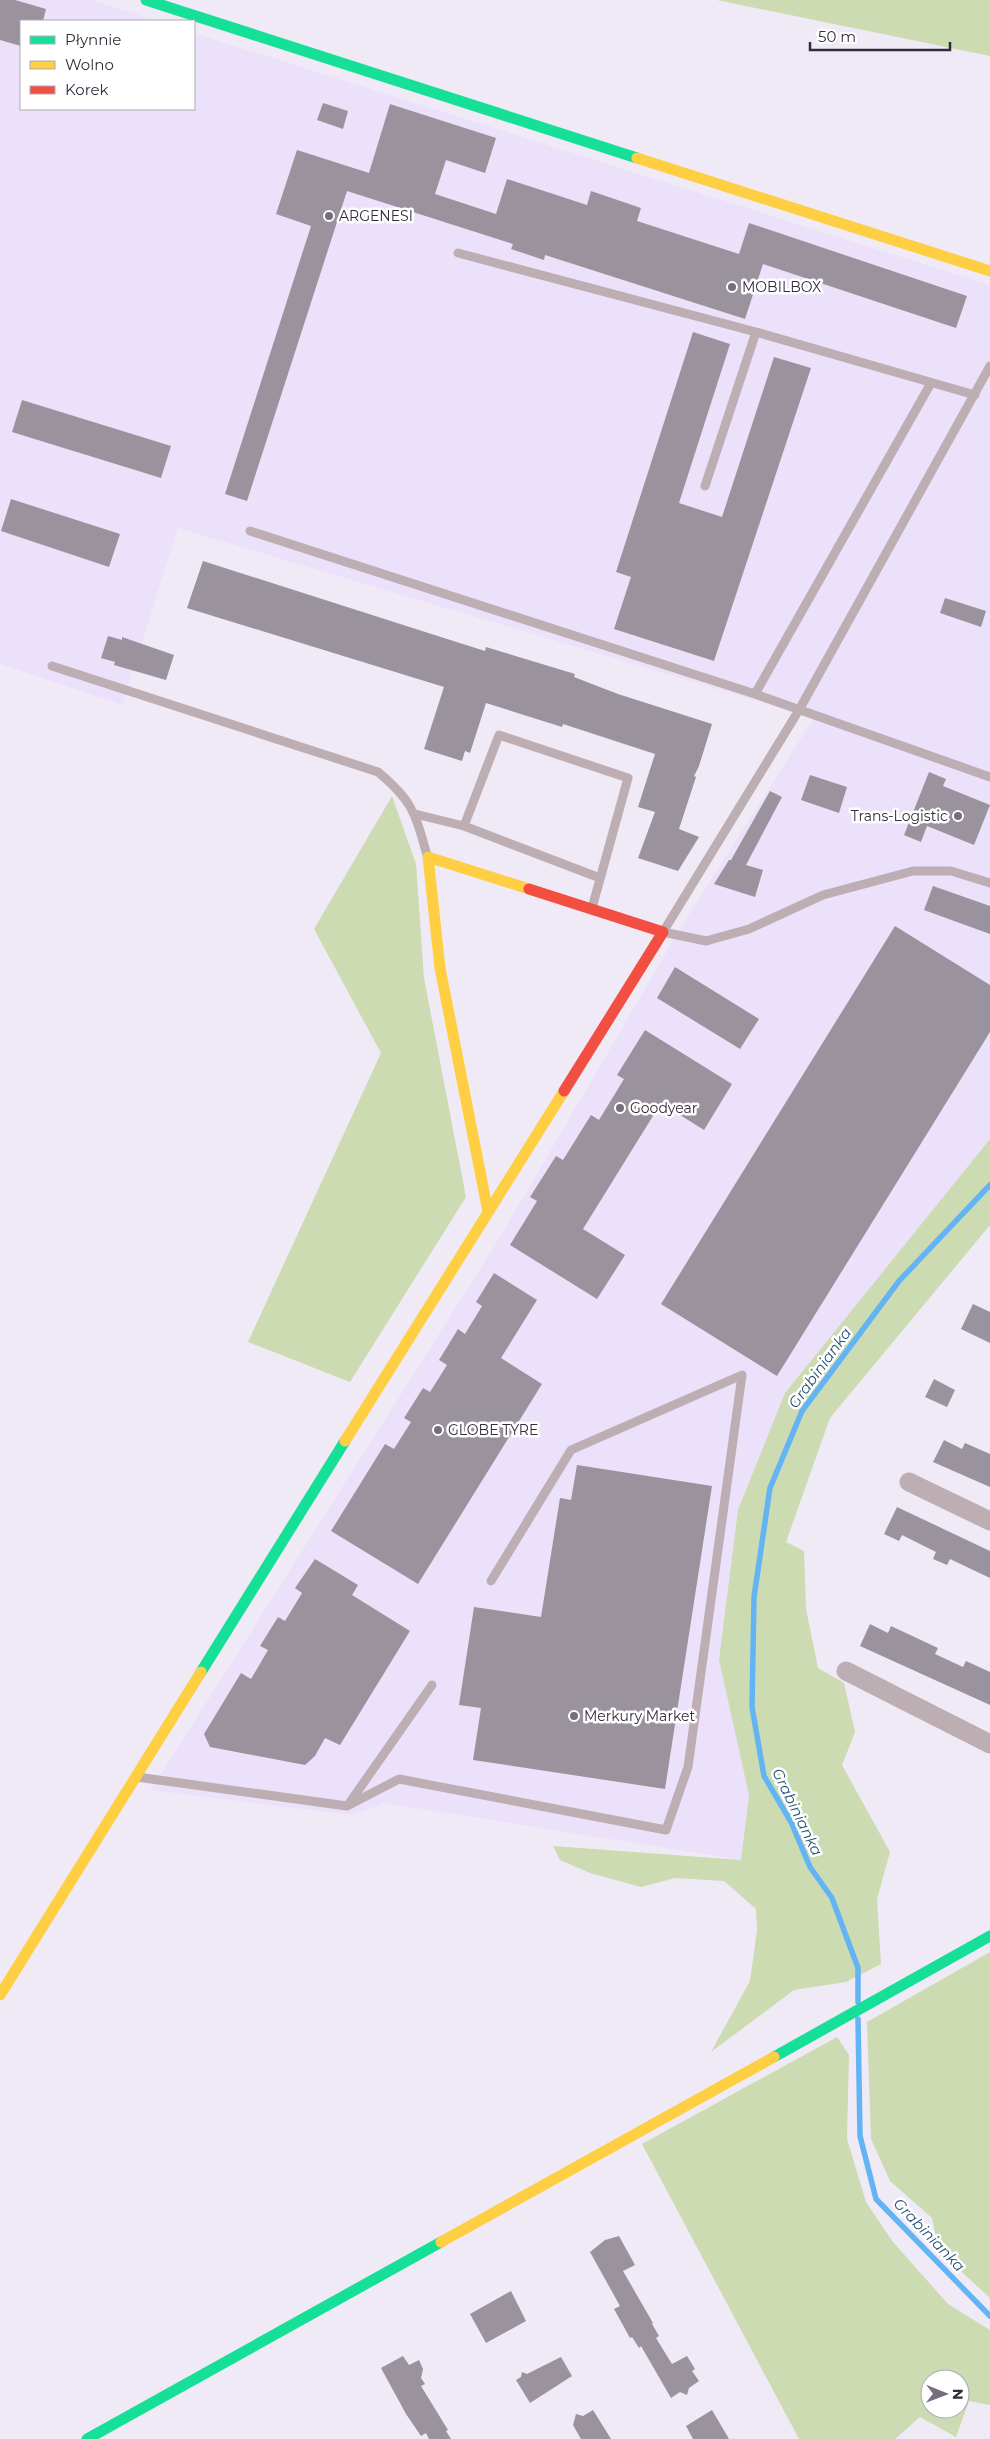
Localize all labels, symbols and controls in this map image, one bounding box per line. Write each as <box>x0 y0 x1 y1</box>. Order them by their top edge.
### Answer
legend <box>20 20 195 110</box>
scale bar <box>810 20 950 52</box>
text: 50 m <box>818 27 856 46</box>
text: Płynnie <box>65 30 121 49</box>
text: Wolno <box>65 55 114 74</box>
text: Korek <box>65 80 109 99</box>
place label: ARGENESI <box>339 207 413 225</box>
marker: ARGENESI <box>323 210 335 222</box>
place label: MOBILBOX <box>742 278 821 296</box>
marker: MOBILBOX <box>726 281 738 293</box>
place label: Trans-Logistic <box>851 807 948 825</box>
marker: Trans-Logistic <box>952 810 964 822</box>
place label: Goodyear <box>630 1099 698 1117</box>
marker: Goodyear <box>614 1102 626 1114</box>
water label: Grabinianka <box>784 1324 855 1412</box>
place label: GLOBE TYRE <box>448 1421 538 1439</box>
marker: GLOBE TYRE <box>432 1424 444 1436</box>
place label: Merkury Market <box>584 1707 695 1725</box>
marker: Merkury Market <box>568 1710 580 1722</box>
water label: Grabinianka <box>768 1765 827 1859</box>
water label: Grabinianka <box>890 2194 969 2275</box>
north arrow <box>920 2369 970 2419</box>
text: N <box>949 2388 967 2400</box>

